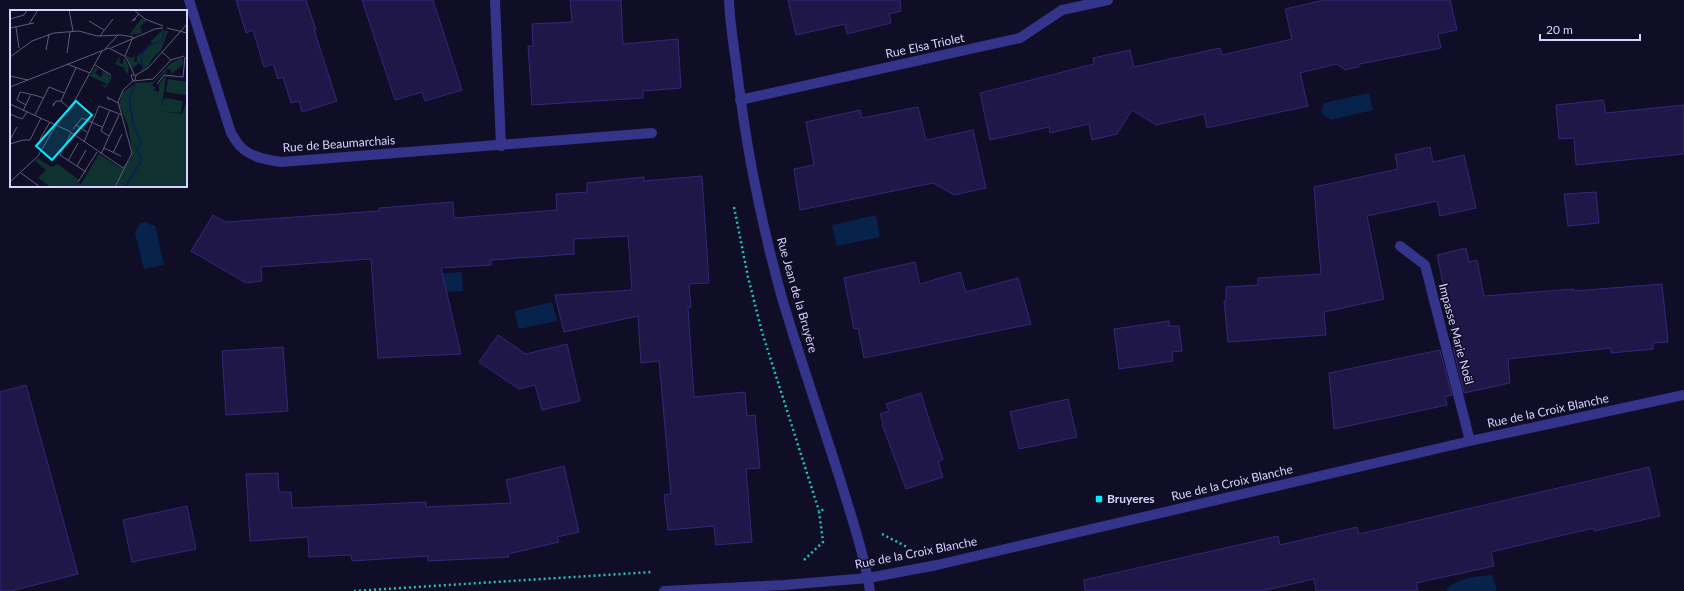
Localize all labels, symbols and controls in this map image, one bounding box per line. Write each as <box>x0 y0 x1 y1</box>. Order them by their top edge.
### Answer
inset map <box>10 10 187 187</box>
scale bar <box>1540 16 1640 42</box>
text: 20 m <box>1546 22 1573 37</box>
street label: Rue Elsa Triolet <box>884 30 966 61</box>
street label: Rue de Beaumarchais <box>282 132 396 155</box>
street label: Rue Jean de la Bruyère <box>774 235 821 354</box>
street label: Impasse Marie Noël <box>1436 282 1477 386</box>
street label: Rue de la Croix Blanche <box>1486 390 1610 431</box>
street label: Rue de la Croix Blanche <box>1170 461 1294 504</box>
place label: Bruyeres <box>1107 491 1155 506</box>
marker: Bruyeres <box>1094 494 1104 504</box>
street label: Rue de la Croix Blanche <box>854 533 978 572</box>

